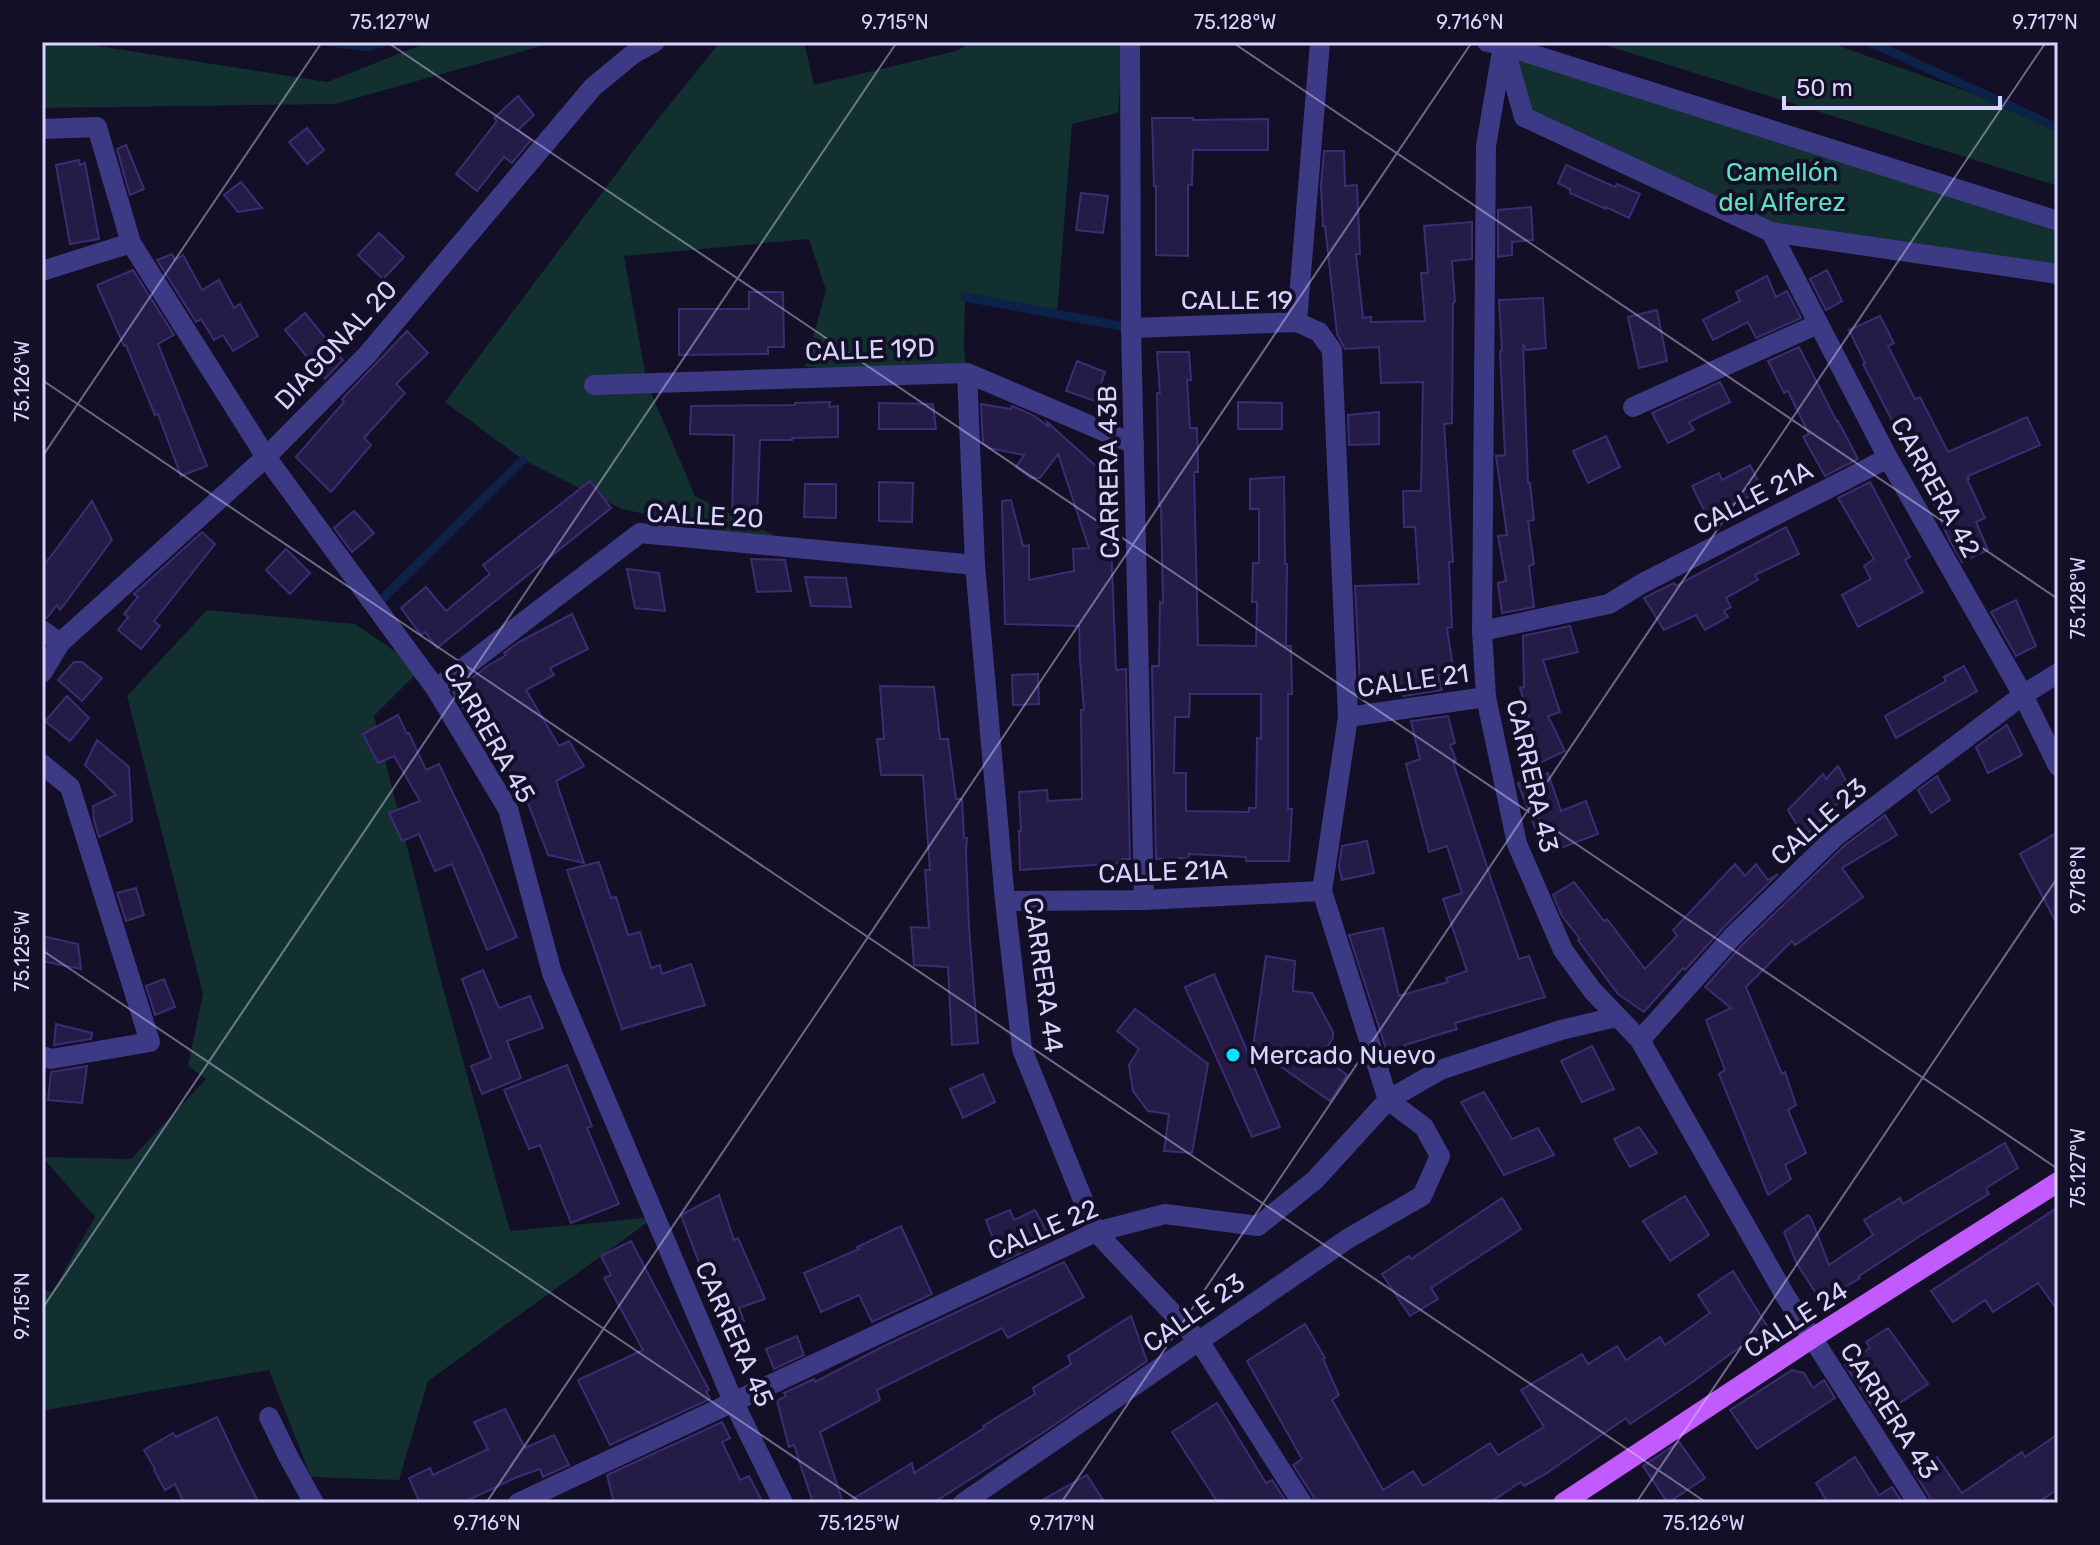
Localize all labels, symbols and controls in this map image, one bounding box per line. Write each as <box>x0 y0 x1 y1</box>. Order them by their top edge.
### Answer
text: 75.127°W <box>350 10 430 34</box>
text: 9.715°N <box>861 10 929 34</box>
text: 75.128°W <box>1194 10 1276 34</box>
text: 9.716°N <box>1436 10 1504 34</box>
text: 9.717°N <box>2012 10 2078 34</box>
scale bar <box>1784 60 2000 110</box>
text: 50 m <box>1796 74 1853 102</box>
park label: Camellón del Alferez <box>1718 157 1846 218</box>
street label: DIAGONAL 20 <box>268 274 404 416</box>
street label: CALLE 19 <box>1181 285 1293 316</box>
street label: CALLE 19D <box>804 332 936 368</box>
text: 75.126°W <box>10 340 34 422</box>
street label: CARRERA 43B <box>1092 385 1126 559</box>
street label: CARRERA 42 <box>1884 411 1986 563</box>
street label: CALLE 21A <box>1688 455 1818 541</box>
street label: CALLE 20 <box>645 497 765 535</box>
text: 75.128°W <box>2066 557 2090 639</box>
street label: CARRERA 45 <box>437 658 541 808</box>
street label: CALLE 21 <box>1355 658 1471 704</box>
street label: CARRERA 43 <box>1499 696 1565 856</box>
street label: CALLE 23 <box>1765 772 1873 872</box>
text: 9.718°N <box>2066 846 2090 914</box>
street label: CALLE 21A <box>1098 854 1228 890</box>
street label: CARRERA 44 <box>1017 895 1069 1055</box>
text: 75.125°W <box>10 910 34 992</box>
place label: Mercado Nuevo <box>1249 1040 1436 1071</box>
marker: Mercado Nuevo <box>1224 1046 1242 1064</box>
text: 75.127°W <box>2066 1128 2090 1208</box>
street label: CALLE 22 <box>983 1193 1103 1267</box>
street label: CARRERA 45 <box>688 1256 780 1412</box>
street label: CALLE 23 <box>1137 1267 1251 1359</box>
text: 9.715°N <box>10 1272 34 1340</box>
street label: CALLE 24 <box>1738 1275 1854 1365</box>
street label: CARRERA 43 <box>1833 1337 1945 1485</box>
text: 9.716°N <box>453 1511 521 1535</box>
text: 75.125°W <box>818 1511 900 1535</box>
text: 9.717°N <box>1029 1511 1095 1535</box>
text: 75.126°W <box>1663 1511 1745 1535</box>

